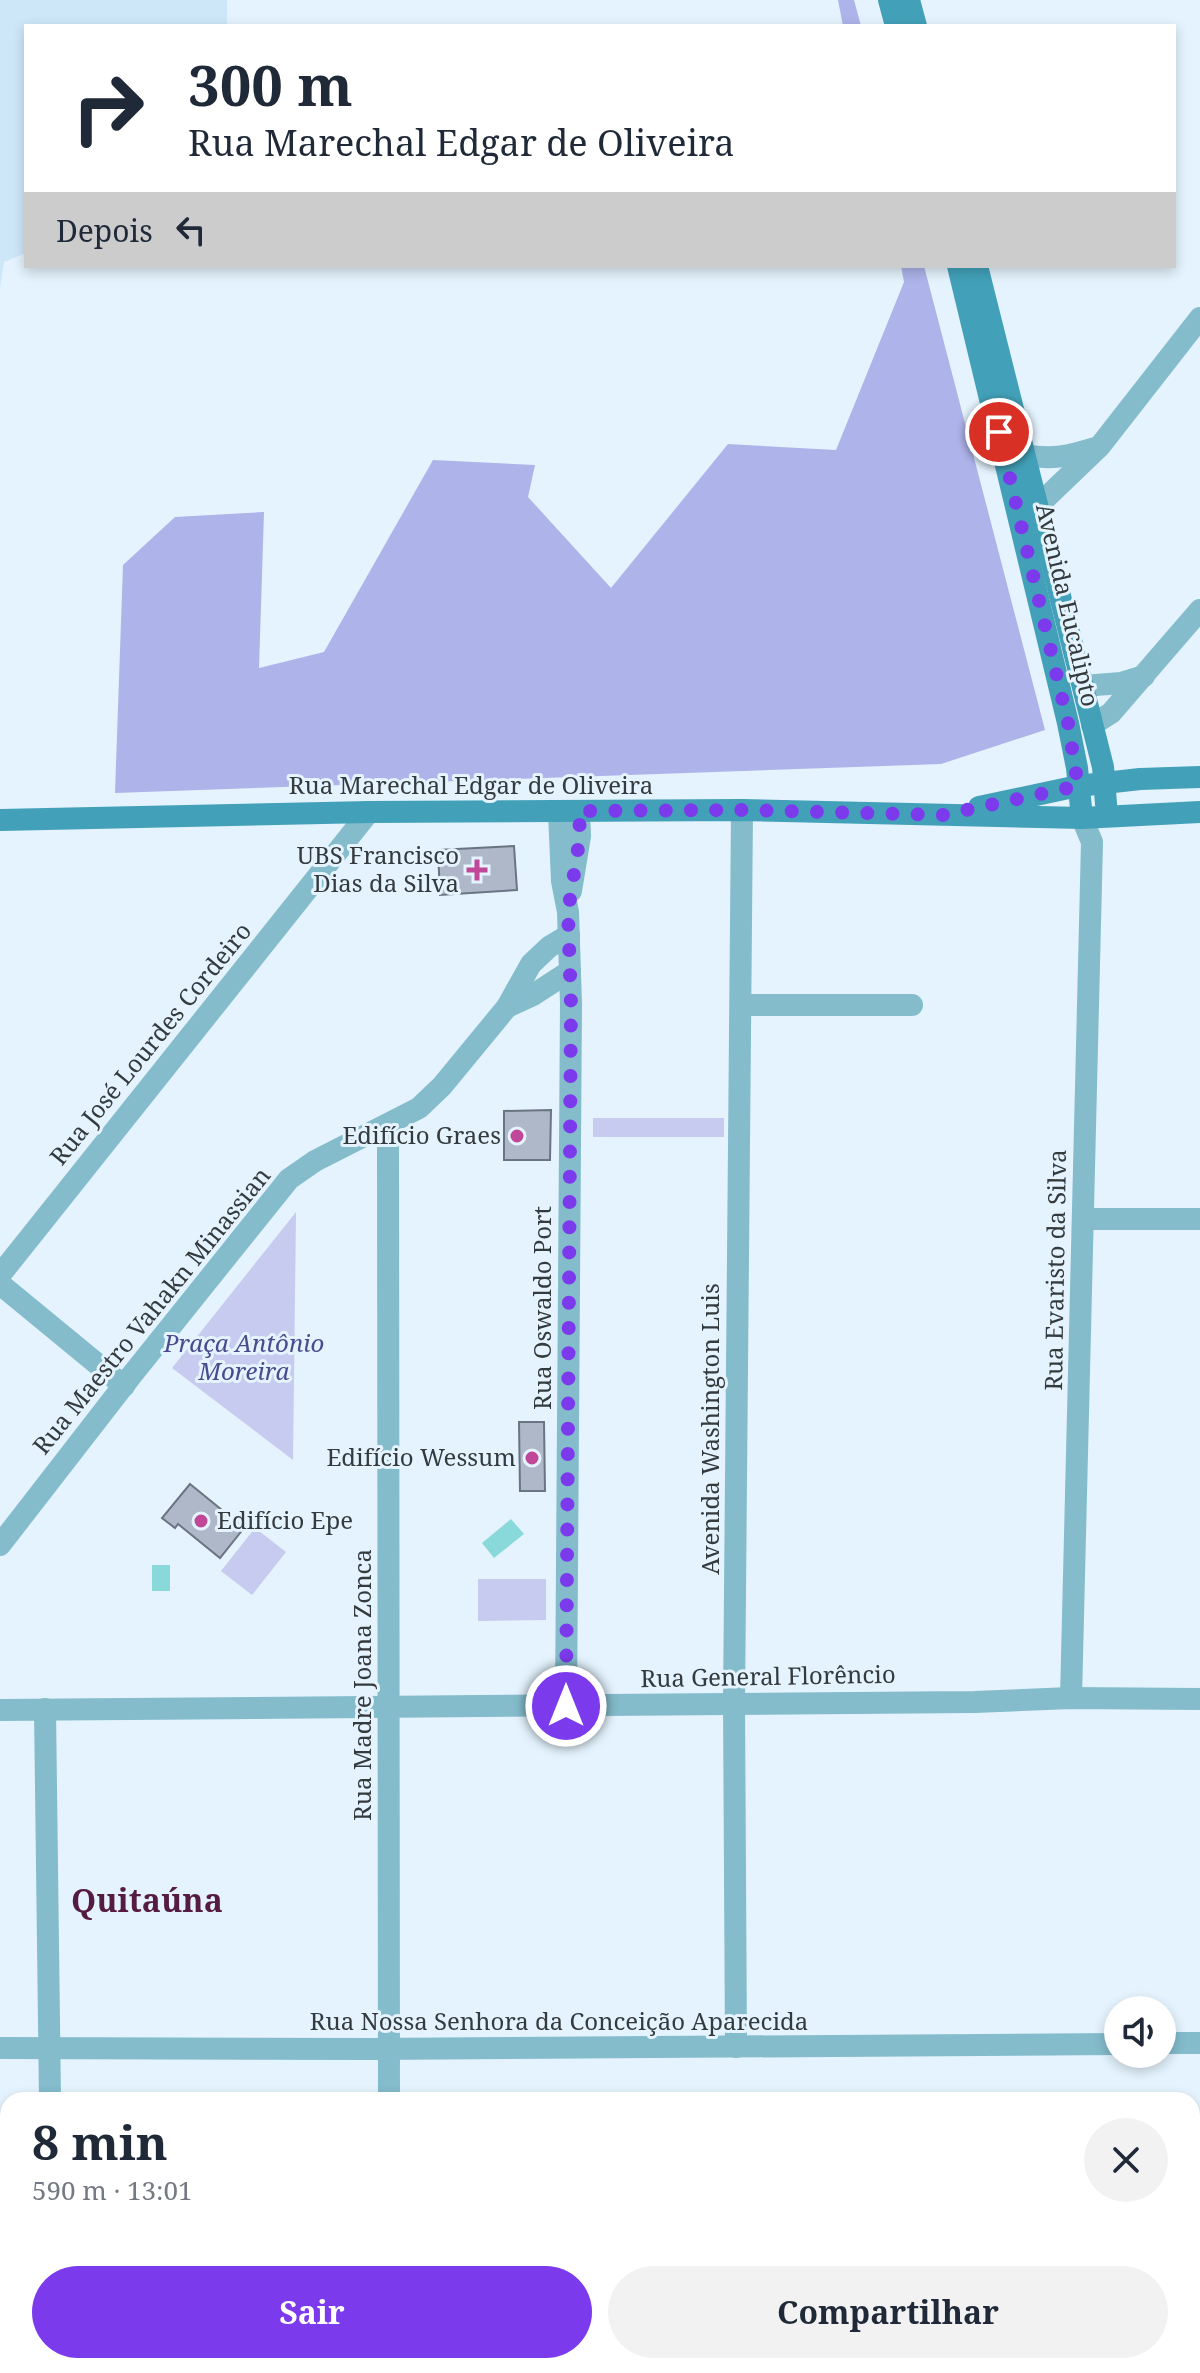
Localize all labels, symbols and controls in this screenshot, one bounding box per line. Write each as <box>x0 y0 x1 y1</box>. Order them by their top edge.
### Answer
text: 300 m <box>188 46 353 122</box>
icon: right <box>56 56 160 160</box>
text: Rua Marechal Edgar de Oliveira <box>188 118 734 167</box>
icon: left <box>169 208 213 252</box>
text: Depois <box>56 210 153 251</box>
pin <box>965 398 1033 466</box>
icon: arrive <box>977 410 1021 454</box>
street label: Avenida Eucalipto <box>1029 500 1108 709</box>
street label: Rua Marechal Edgar de Oliveira <box>289 768 653 801</box>
place label: UBS Francisco Dias da Silva <box>297 838 459 899</box>
marker: UBS Francisco Dias da Silva <box>466 859 488 881</box>
street label: Rua José Lourdes Cordeiro <box>42 915 258 1171</box>
place label: Edifício Graes <box>342 1118 501 1151</box>
marker: Edifício Graes <box>508 1127 526 1145</box>
street label: Rua Evaristo da Silva <box>1036 1149 1073 1391</box>
street label: Rua Maestro Vahakn Minassian <box>25 1160 277 1461</box>
street label: Rua Oswaldo Port <box>525 1206 558 1410</box>
street label: Avenida Washington Luis <box>693 1283 726 1575</box>
park label: Praça Antônio Moreira <box>163 1326 324 1387</box>
place label: Edifício Wessum <box>326 1440 516 1473</box>
marker: Edifício Wessum <box>523 1449 541 1467</box>
place label: Edifício Epe <box>217 1503 353 1536</box>
marker: Edifício Epe <box>192 1512 210 1530</box>
street label: Rua Madre Joana Zonca <box>345 1549 378 1821</box>
street label: Rua General Florêncio <box>640 1657 896 1694</box>
position arrow <box>524 1664 608 1748</box>
district label: Quitaúna <box>71 1878 223 1921</box>
map controls <box>1104 1996 1176 2068</box>
button: sound <box>1104 1996 1176 2068</box>
street label: Rua Nossa Senhora da Conceição Aparecida <box>310 2004 808 2037</box>
text: 8 min <box>32 2109 168 2174</box>
button: close <box>1084 2118 1168 2202</box>
text: 590 m · 13:01 <box>32 2172 193 2208</box>
button: Sair <box>32 2266 592 2358</box>
button: Compartilhar <box>608 2266 1168 2358</box>

